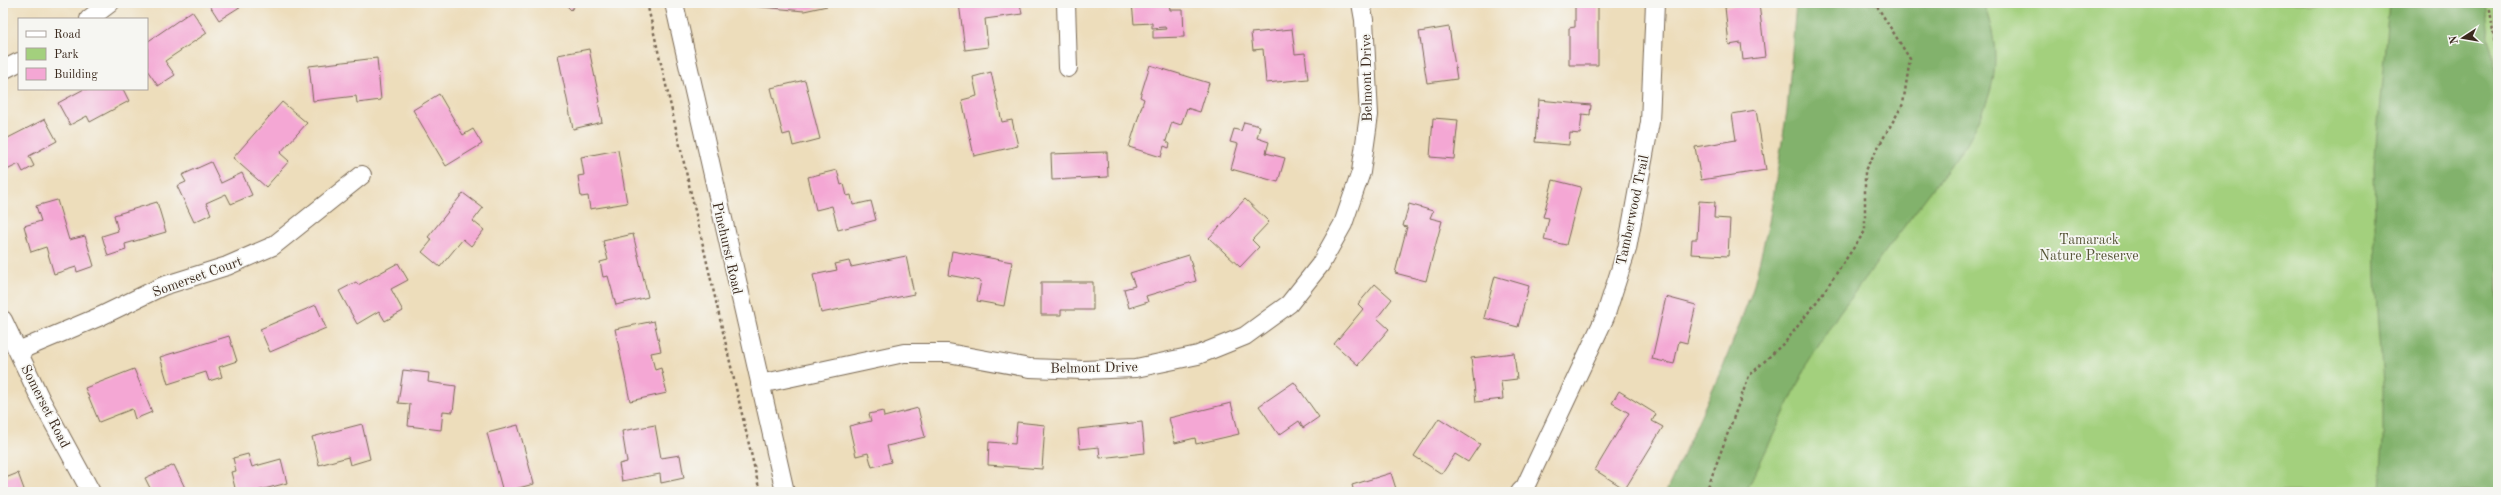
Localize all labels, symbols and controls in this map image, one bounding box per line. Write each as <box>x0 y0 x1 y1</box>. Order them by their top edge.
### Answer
legend <box>18 18 148 90</box>
north arrow <box>2443 18 2483 58</box>
text: Road <box>54 29 81 41</box>
street label: Belmont Drive <box>1359 34 1375 122</box>
text: N <box>2448 34 2461 45</box>
text: Park <box>54 49 79 61</box>
text: Building <box>54 69 98 81</box>
street label: Tamberwood Trail <box>1614 154 1652 267</box>
street label: Pinehurst Road <box>710 201 744 296</box>
park label: Tamarack Nature Preserve <box>2039 233 2139 263</box>
street label: Somerset Court <box>150 254 244 300</box>
street label: Belmont Drive <box>1050 360 1138 376</box>
street label: Somerset Road <box>18 363 72 450</box>

